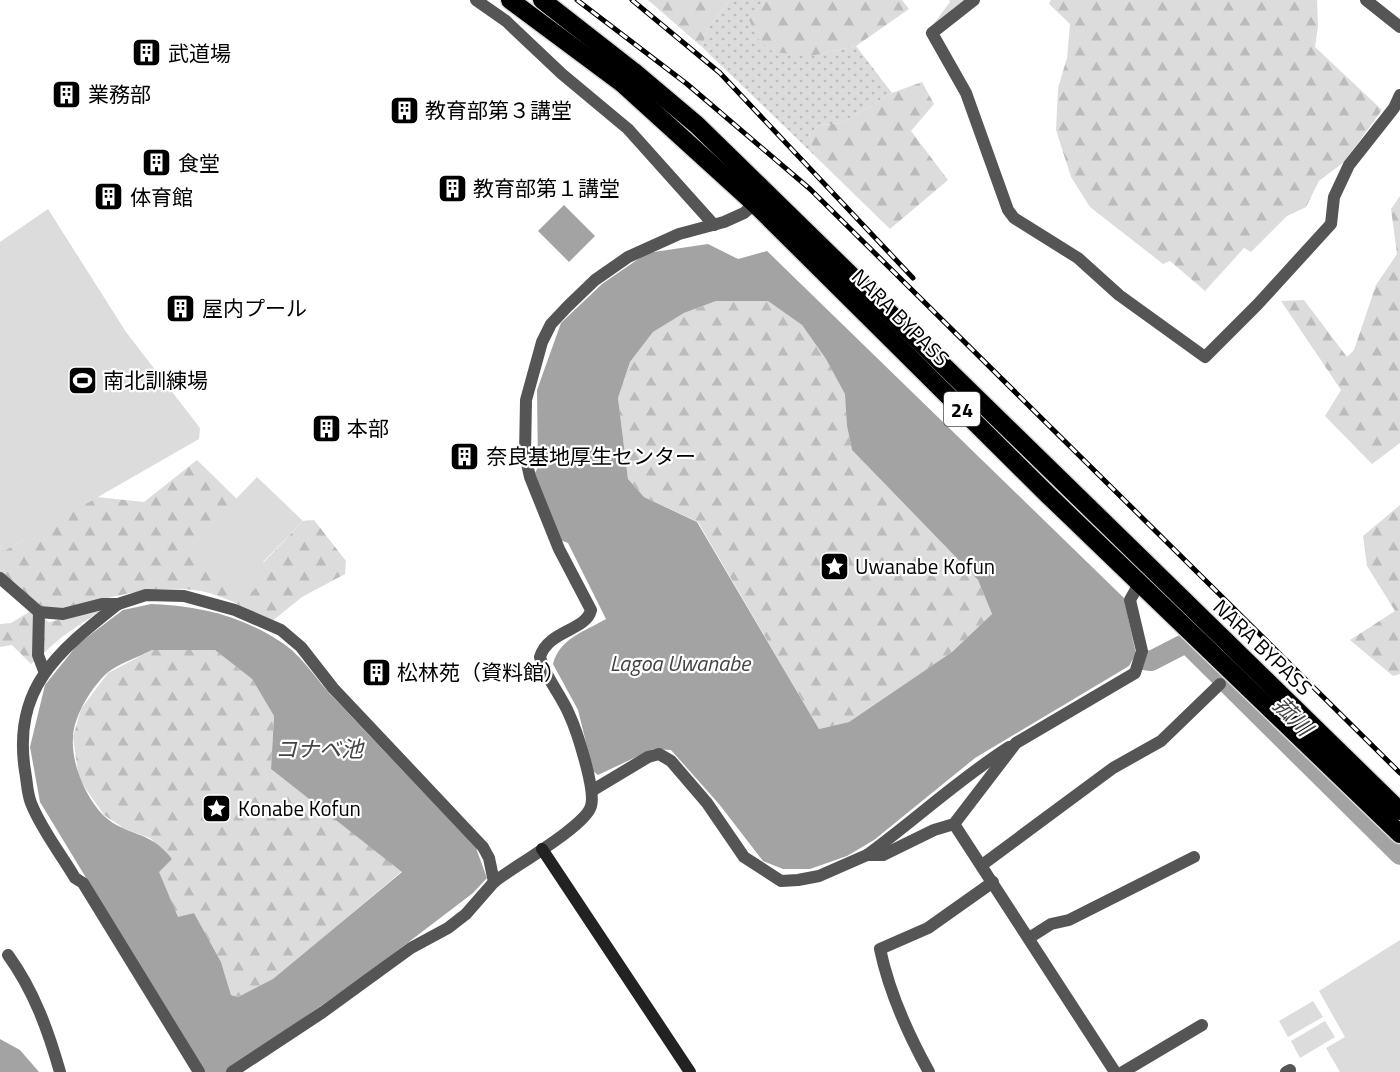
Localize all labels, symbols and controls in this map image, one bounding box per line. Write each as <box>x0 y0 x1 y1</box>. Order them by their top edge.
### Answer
building icon: 武道場 <box>131 37 163 69</box>
place label: 武道場 <box>168 37 231 69</box>
building icon: 業務部 <box>51 78 83 110</box>
place label: 業務部 <box>88 78 151 110</box>
building icon: 教育部第３講堂 <box>388 94 420 126</box>
place label: 教育部第３講堂 <box>425 94 572 126</box>
building icon: 食堂 <box>141 147 173 179</box>
place label: 食堂 <box>178 147 220 179</box>
building icon: 教育部第１講堂 <box>436 172 468 204</box>
place label: 教育部第１講堂 <box>473 172 620 204</box>
building icon: 体育館 <box>93 181 125 213</box>
place label: 体育館 <box>130 181 193 213</box>
street label: NARA BYPASS <box>845 261 957 373</box>
building icon: 屋内プール <box>165 292 197 324</box>
place label: 屋内プール <box>202 292 307 324</box>
sports icon: 南北訓練場 <box>66 364 98 396</box>
place label: 南北訓練場 <box>103 364 208 396</box>
road number: 24 <box>944 392 980 426</box>
building icon: 本部 <box>310 412 342 444</box>
place label: 本部 <box>347 412 389 444</box>
building icon: 奈良基地厚生センター <box>449 440 481 472</box>
place label: 奈良基地厚生センター <box>486 440 696 472</box>
place icon: Uwanabe Kofun <box>818 550 850 582</box>
place label: Uwanabe Kofun <box>855 550 995 582</box>
street label: NARA BYPASS <box>1206 591 1320 703</box>
water label: Lagoa Uwanabe <box>610 646 752 680</box>
building icon: 松林苑（資料館） <box>360 656 392 688</box>
place label: 松林苑（資料館） <box>397 656 565 688</box>
water label: 菰川 <box>1265 688 1322 745</box>
water label: コナベ池 <box>275 732 365 766</box>
place icon: Konabe Kofun <box>201 792 233 824</box>
place label: Konabe Kofun <box>238 792 361 824</box>

